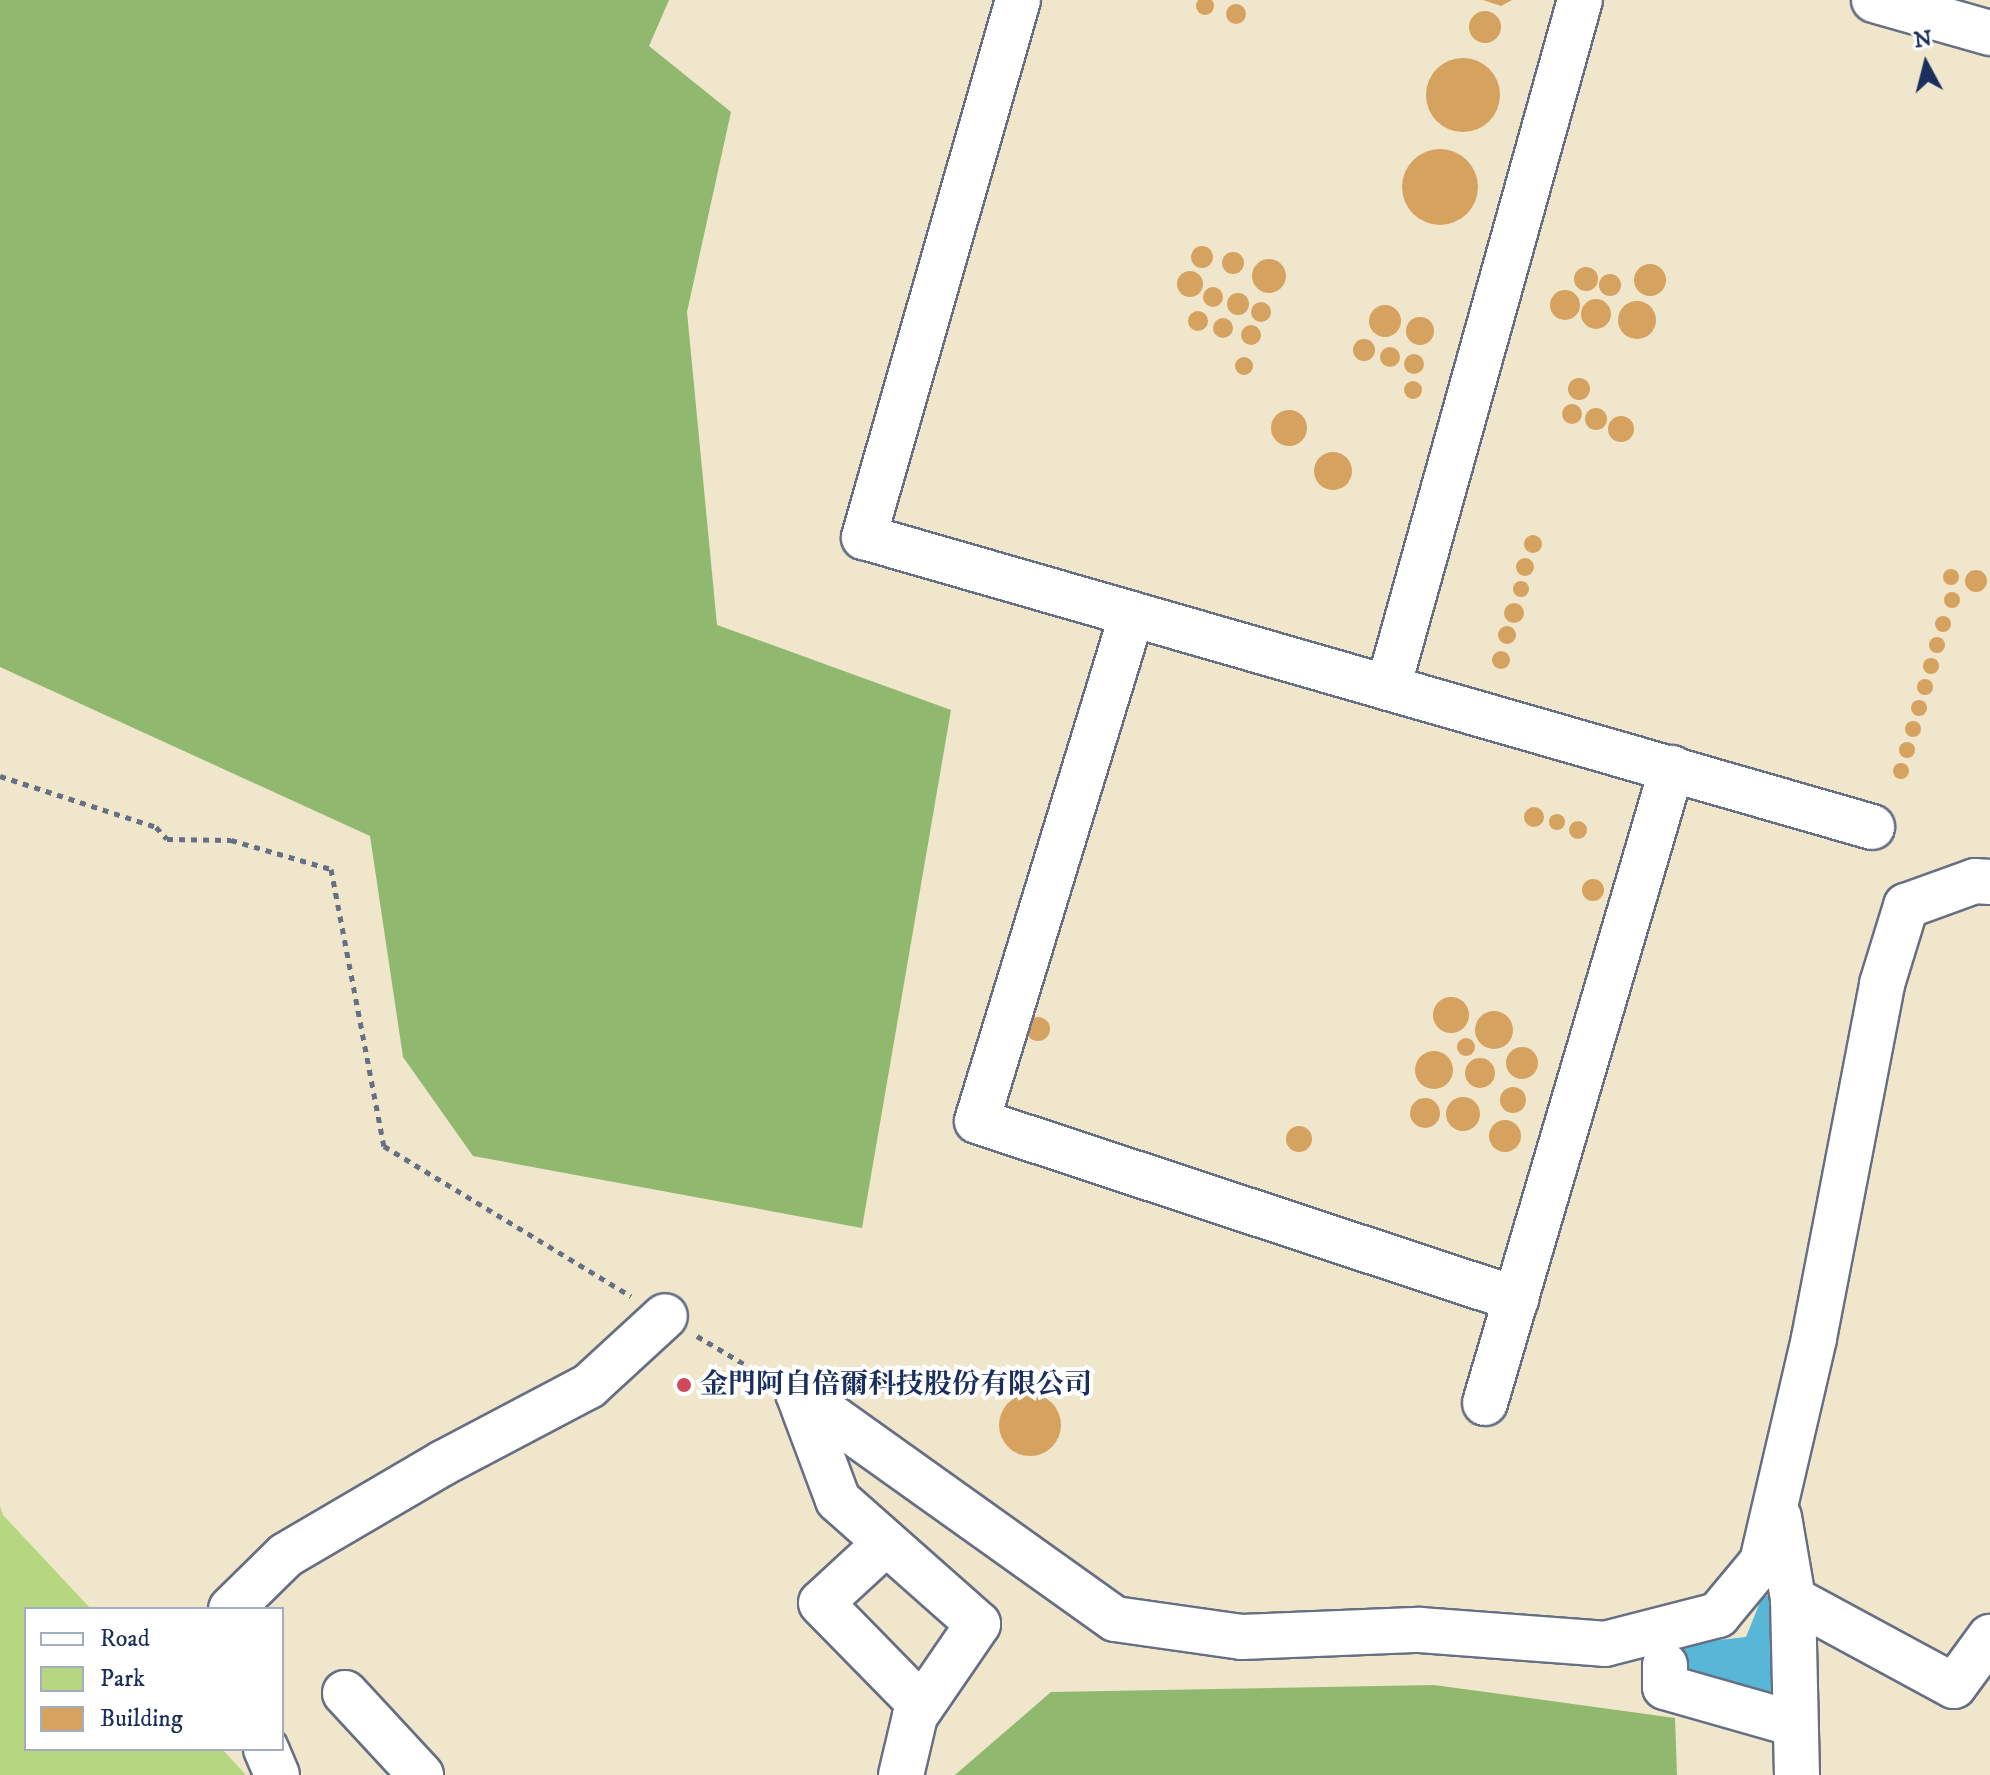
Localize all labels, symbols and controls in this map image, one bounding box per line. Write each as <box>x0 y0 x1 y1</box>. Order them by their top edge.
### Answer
north arrow <box>1886 24 1966 104</box>
text: N <box>1912 25 1934 54</box>
place label: 金門阿自倍爾科技股份有限公司 <box>700 1368 1092 1402</box>
marker: 金門阿自倍爾科技股份有限公司 <box>675 1376 693 1394</box>
legend <box>24 1607 284 1751</box>
text: Road <box>100 1624 150 1654</box>
text: Park <box>100 1664 145 1694</box>
text: Building <box>100 1704 183 1734</box>

